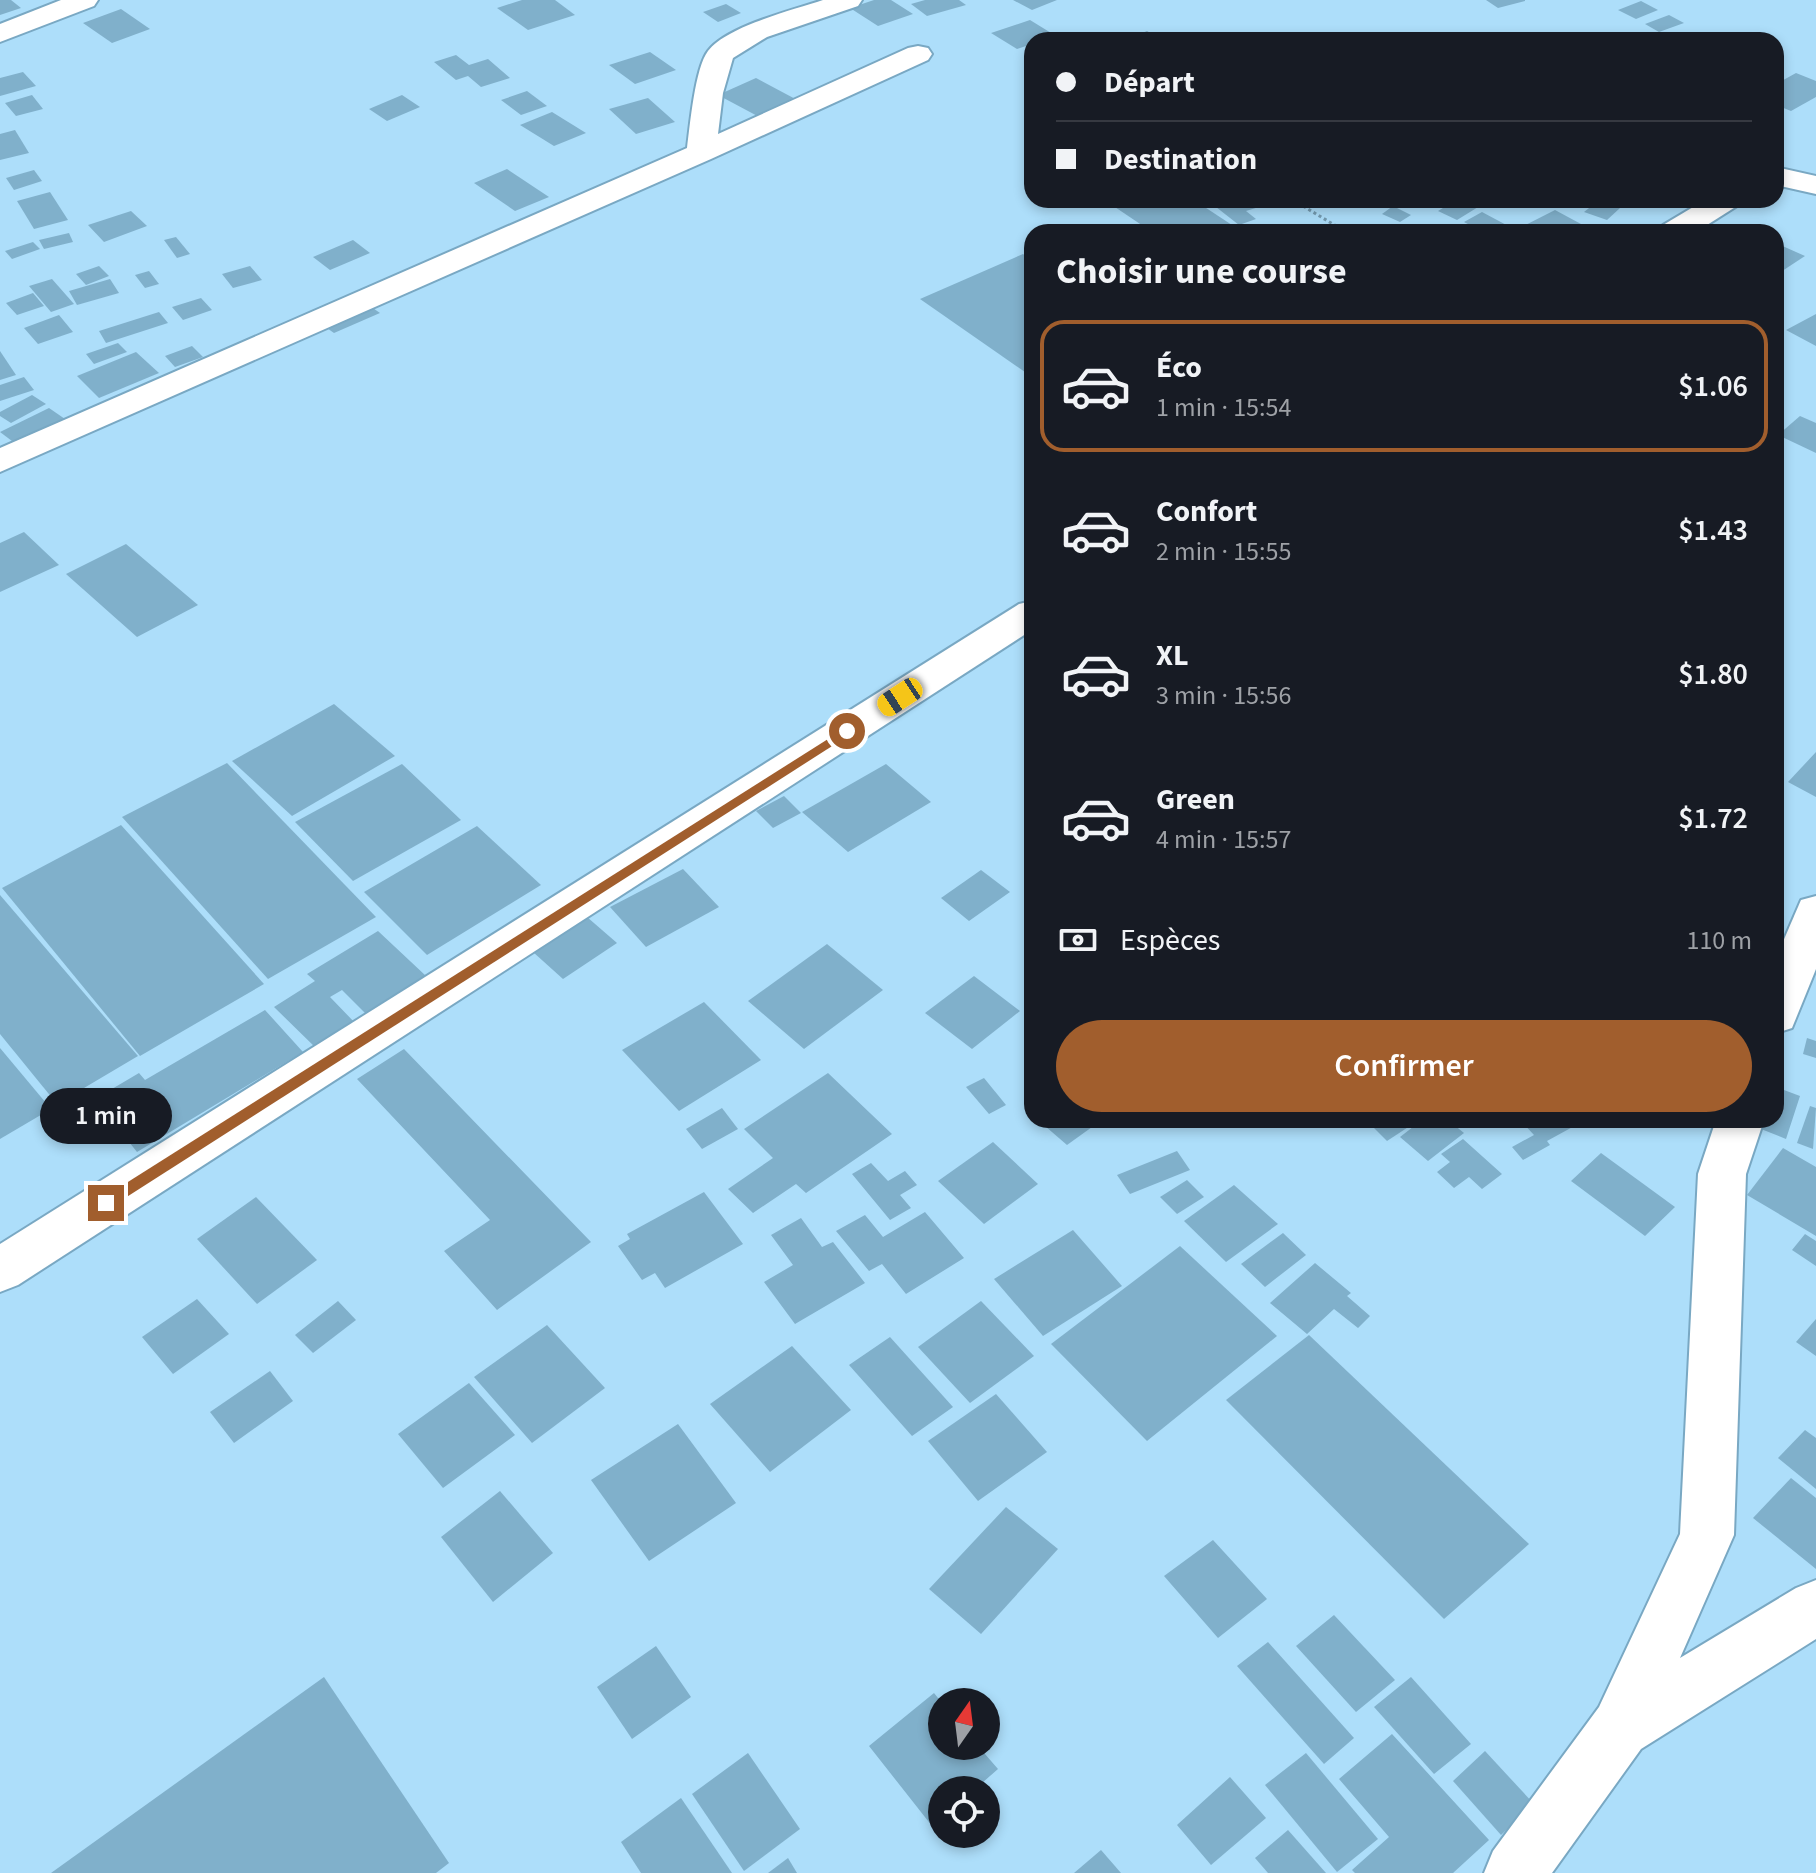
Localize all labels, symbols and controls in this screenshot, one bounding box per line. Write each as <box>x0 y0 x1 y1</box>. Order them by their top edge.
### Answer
text: Départ <box>1104 61 1195 104</box>
text: Destination <box>1104 138 1257 181</box>
text: Choisir une course <box>1056 246 1347 297</box>
text: Éco <box>1156 346 1202 389</box>
icon: car <box>1060 350 1132 422</box>
text: $1.06 <box>1678 365 1748 408</box>
text: 1 min · 15:54 <box>1156 389 1291 426</box>
text: Confort <box>1156 490 1257 533</box>
icon: car <box>1060 494 1132 566</box>
text: $1.43 <box>1678 509 1748 552</box>
text: 2 min · 15:55 <box>1156 533 1291 570</box>
text: XL <box>1156 634 1189 677</box>
icon: car <box>1060 638 1132 710</box>
text: $1.80 <box>1678 653 1748 696</box>
car <box>873 674 927 720</box>
text: 3 min · 15:56 <box>1156 677 1291 714</box>
route start <box>829 713 865 749</box>
text: Green <box>1156 778 1235 821</box>
icon: car <box>1060 782 1132 854</box>
text: $1.72 <box>1678 797 1748 840</box>
text: 4 min · 15:57 <box>1156 821 1291 858</box>
icon: cash <box>1056 918 1100 962</box>
text: Espèces <box>1120 919 1220 962</box>
text: 110 m <box>1686 922 1752 959</box>
button: Confirmer <box>1056 1020 1752 1112</box>
callout: 1 min <box>40 1087 172 1143</box>
text: 1 min <box>75 1097 137 1134</box>
route end <box>88 1185 124 1221</box>
north arrow <box>928 1688 1000 1760</box>
map controls <box>928 1688 1000 1848</box>
button: locate <box>928 1776 1000 1848</box>

